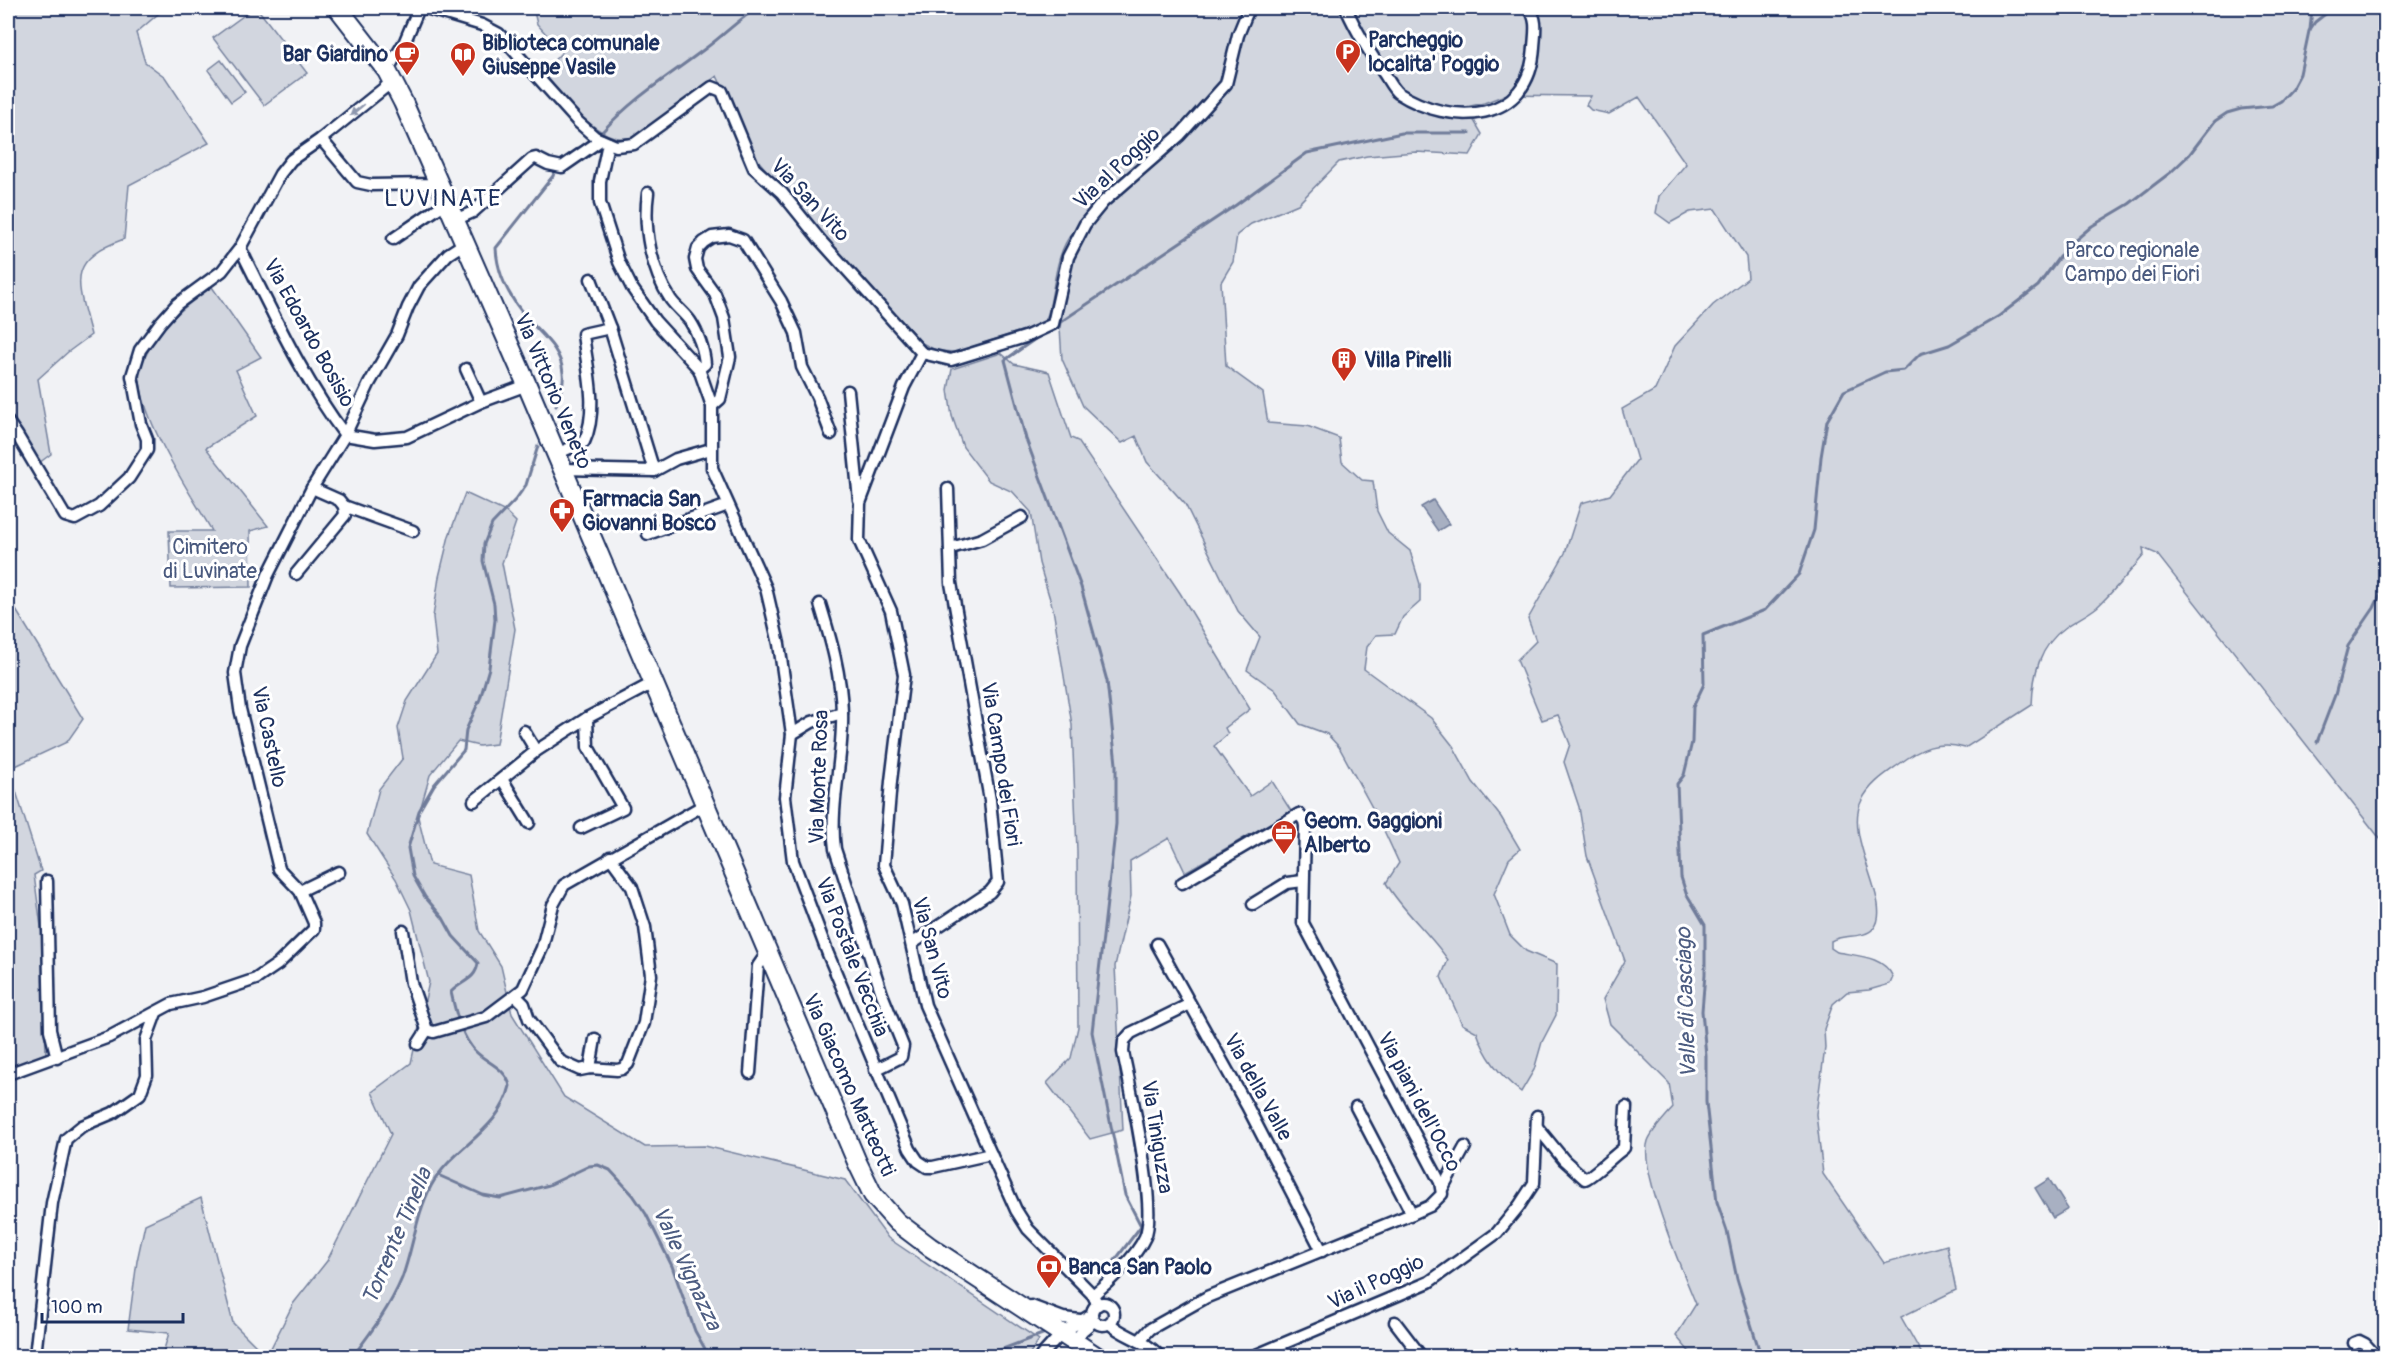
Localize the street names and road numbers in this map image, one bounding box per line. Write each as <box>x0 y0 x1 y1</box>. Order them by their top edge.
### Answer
street label: Via al Poggio <box>1068 121 1166 215</box>
street label: Via San Vito <box>764 153 856 247</box>
street label: Via Edoardo Bosisio <box>257 254 361 412</box>
street label: Via Vittorio Veneto <box>508 309 598 473</box>
street label: Via Campo dei Fiori <box>975 680 1027 848</box>
street label: Via Castello <box>245 684 293 790</box>
street label: Via Monte Rosa <box>803 709 835 845</box>
street label: Via Postale Vecchia <box>809 873 895 1041</box>
street label: Via San Vito <box>905 894 959 1002</box>
street label: Via Giacomo Matteotti <box>797 989 902 1181</box>
street label: Via piani dell'Occo <box>1371 1027 1467 1177</box>
street label: Via della Valle <box>1217 1029 1299 1146</box>
street label: Via Tiniguzza <box>1135 1078 1179 1196</box>
street label: Via il Poggio <box>1324 1248 1428 1316</box>

